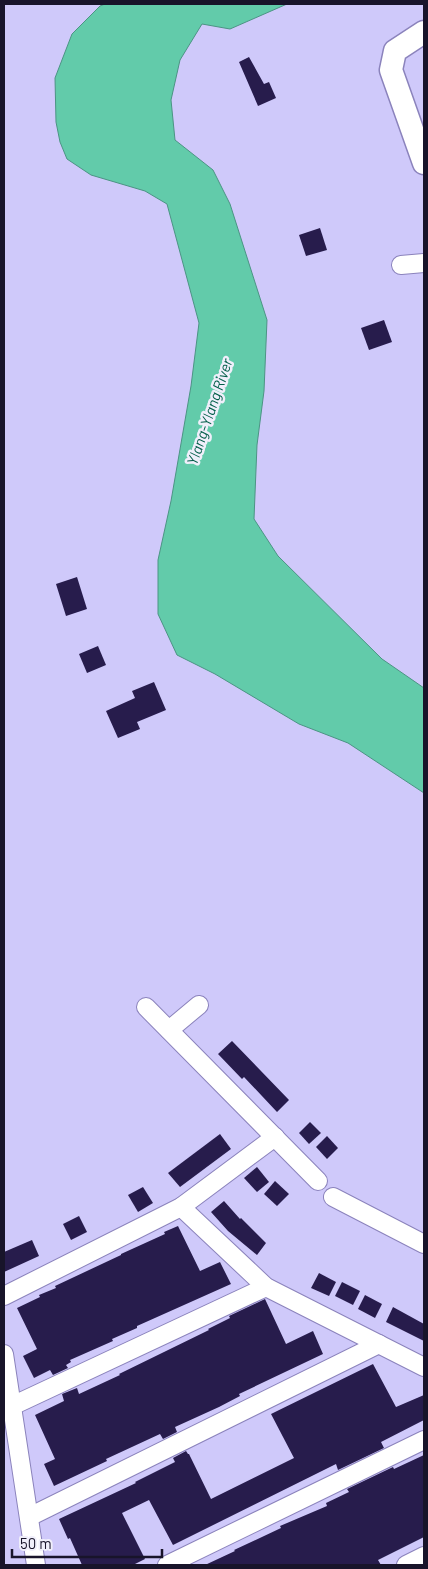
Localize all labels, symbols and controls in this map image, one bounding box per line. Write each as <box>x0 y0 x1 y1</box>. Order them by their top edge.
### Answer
water label: Ylang-Ylang River <box>182 355 236 467</box>
scale bar <box>12 1526 162 1558</box>
text: 50 m <box>20 1534 52 1552</box>

